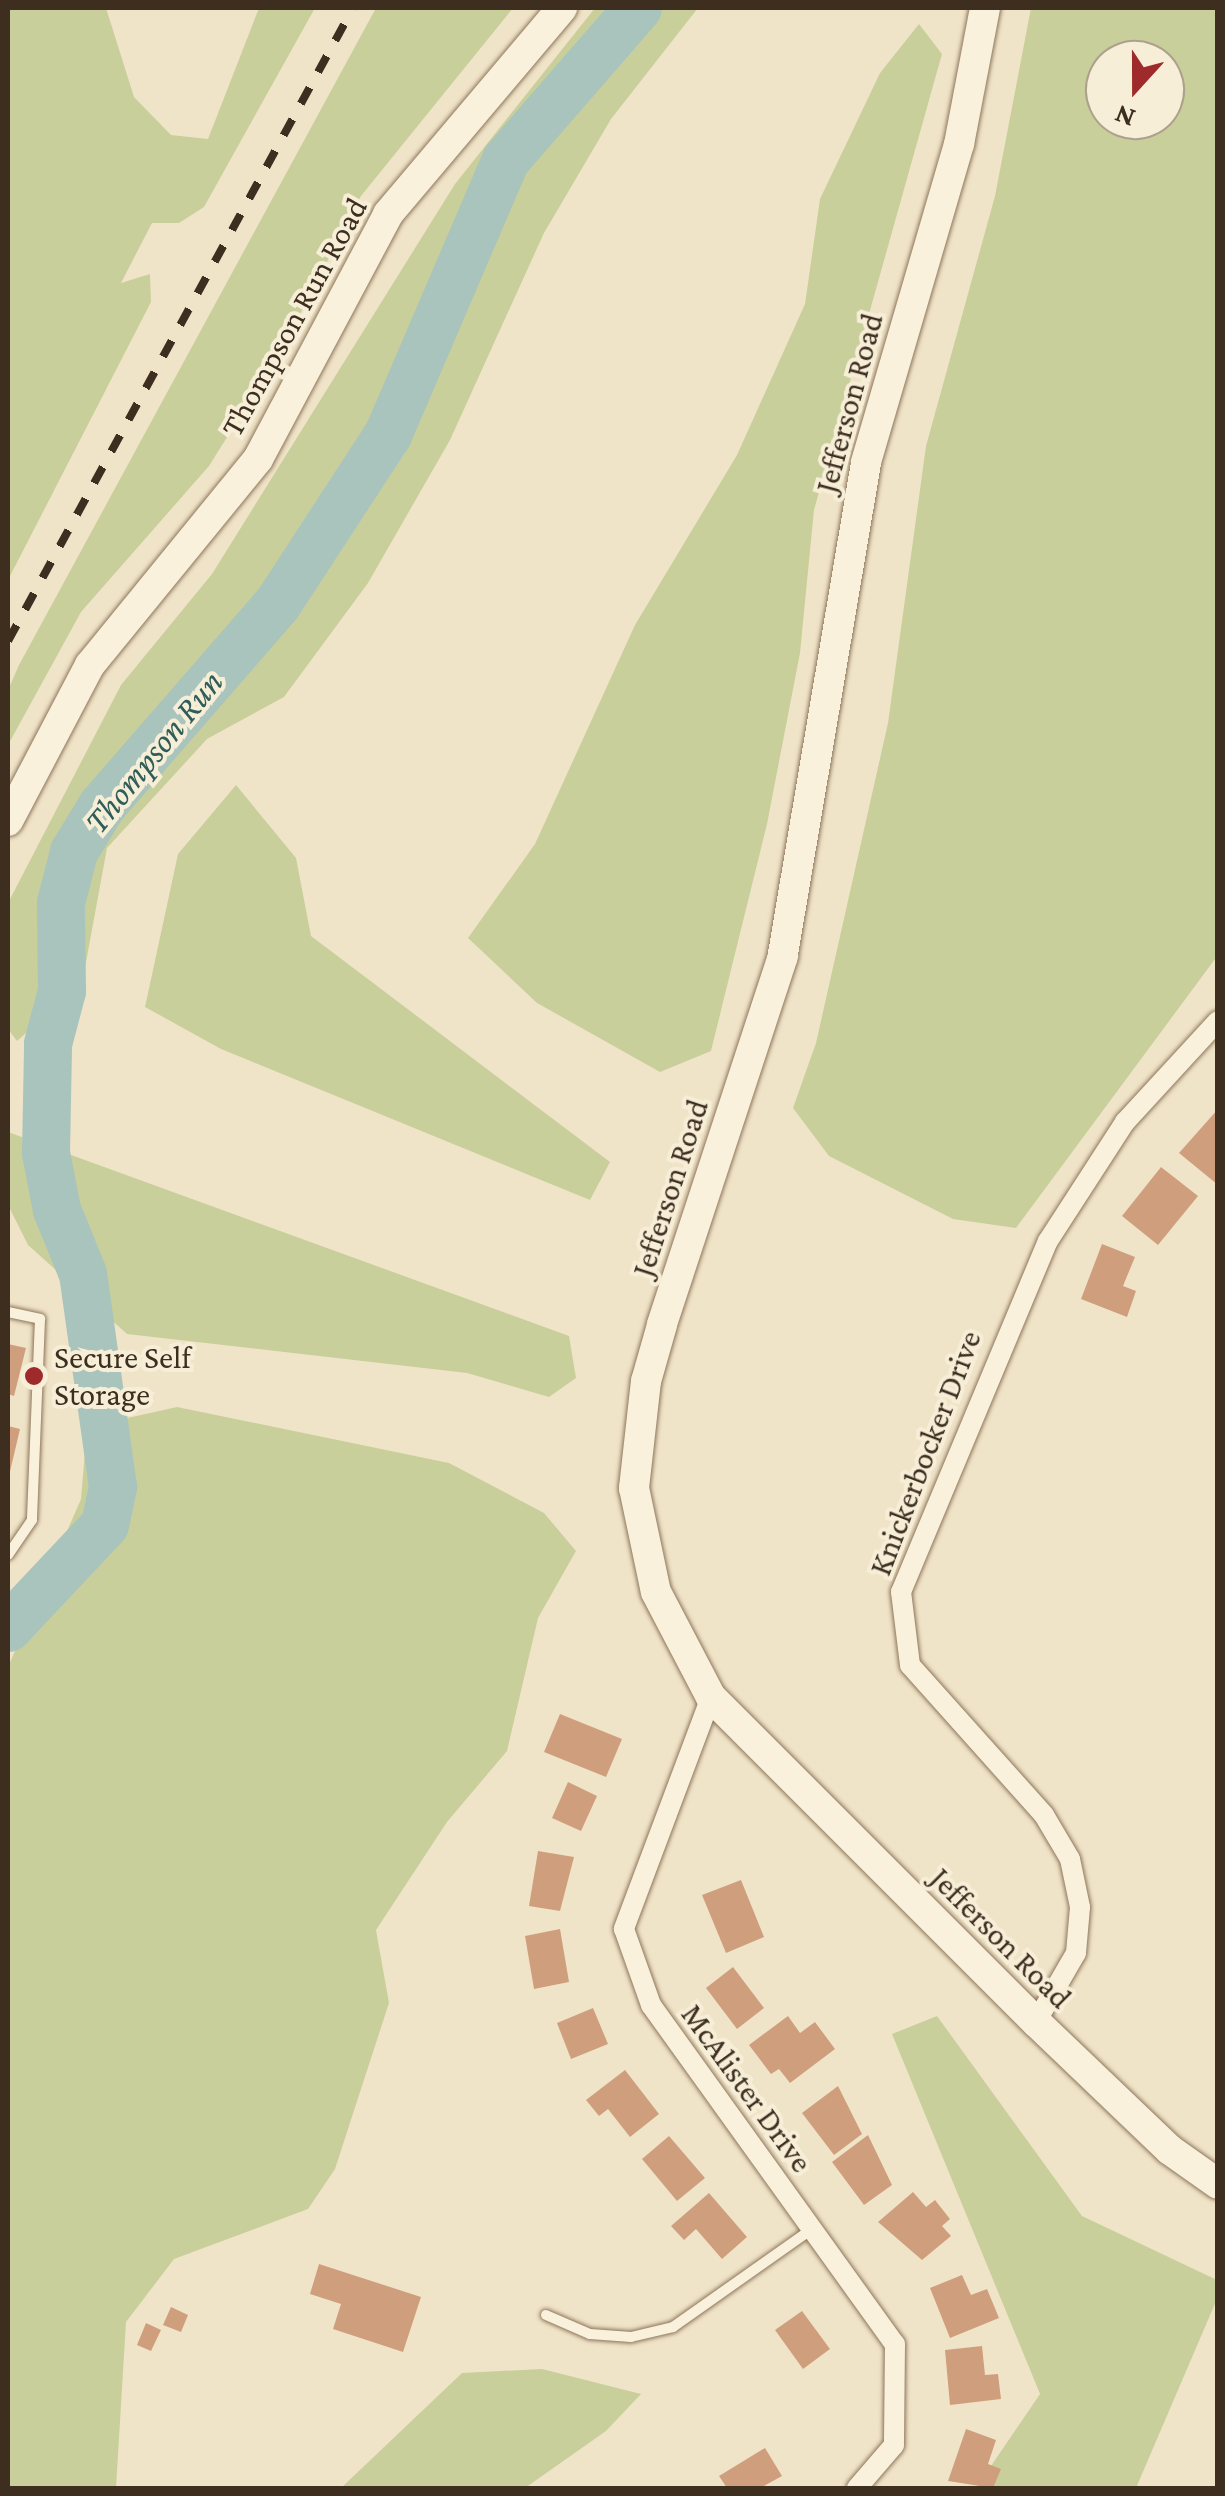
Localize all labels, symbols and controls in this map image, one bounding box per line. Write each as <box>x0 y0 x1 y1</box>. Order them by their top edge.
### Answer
north arrow <box>1085 40 1185 140</box>
text: N <box>1110 99 1139 134</box>
street label: Thompson Run Road <box>212 191 376 443</box>
street label: Jefferson Road <box>807 309 891 497</box>
water label: Thompson Run <box>76 662 232 842</box>
street label: Jefferson Road <box>623 1095 717 1281</box>
street label: Knickerbocker Drive <box>861 1325 989 1581</box>
place label: Secure Self Storage <box>54 1339 191 1414</box>
marker: Secure Self Storage <box>23 1365 45 1387</box>
street label: Jefferson Road <box>922 1859 1080 2017</box>
street label: McAlister Drive <box>673 1996 821 2180</box>

